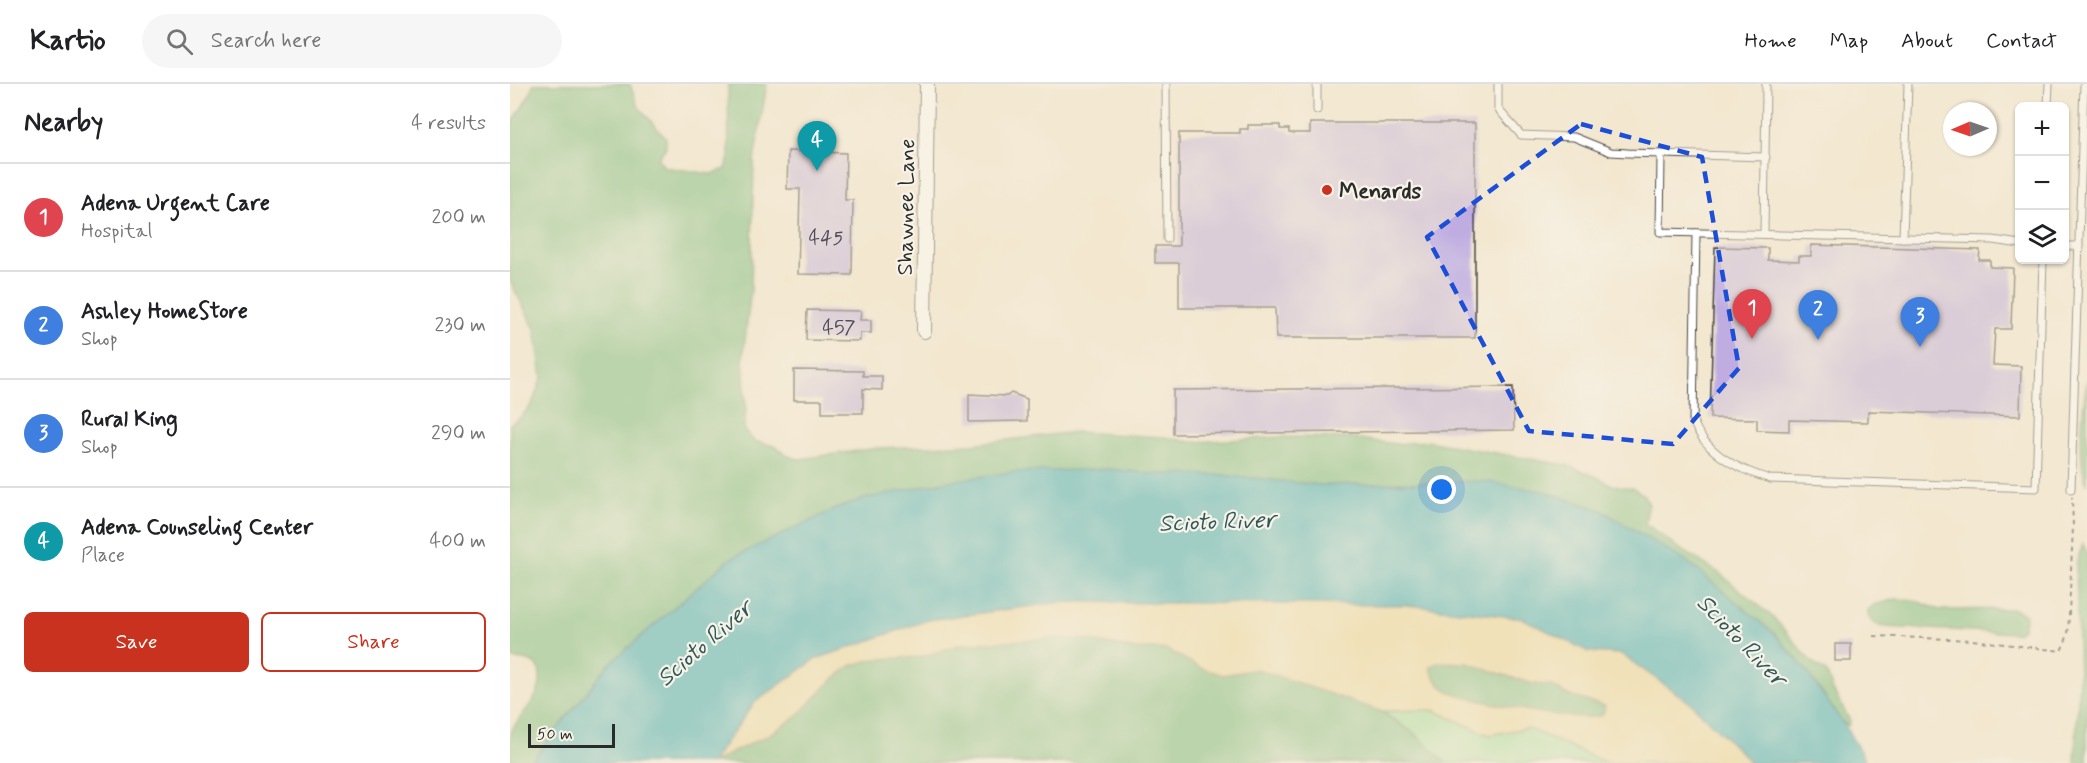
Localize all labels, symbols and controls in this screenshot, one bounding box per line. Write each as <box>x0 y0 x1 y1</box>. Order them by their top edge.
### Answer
search box <box>142 14 562 68</box>
text: Kartio <box>30 23 106 60</box>
icon: search <box>163 25 196 58</box>
text: Search here <box>211 27 322 55</box>
text: Home <box>1745 27 1797 55</box>
text: Map <box>1830 27 1868 55</box>
text: About <box>1901 27 1953 55</box>
text: Contact <box>1986 27 2057 55</box>
north arrow <box>1943 102 1997 156</box>
map controls <box>2015 102 2069 264</box>
button: + <box>2015 102 2069 156</box>
text: Nearby <box>24 106 103 140</box>
text: 4 results <box>411 110 486 137</box>
pin: 4 <box>798 122 836 171</box>
street label: Shawnee Lane <box>892 138 922 276</box>
button: − <box>2015 156 2069 210</box>
place label: Menards <box>1339 178 1422 206</box>
marker: Menards <box>1320 183 1334 197</box>
text: Adena Urgent Care <box>81 190 270 218</box>
text: 1 <box>39 204 48 231</box>
text: 200 m <box>431 204 486 231</box>
button: layers <box>2015 210 2069 264</box>
text: Hospital <box>81 218 152 245</box>
house number: 445 <box>809 225 843 252</box>
pin: 1 <box>1732 290 1772 339</box>
pin: 2 <box>1798 290 1838 340</box>
text: Ashley HomeStore <box>81 298 248 326</box>
pin: 3 <box>1900 298 1940 347</box>
text: 2 <box>39 312 48 339</box>
text: 230 m <box>434 312 486 339</box>
house number: 457 <box>822 315 856 342</box>
text: Shop <box>81 326 118 353</box>
text: Rural King <box>81 406 178 434</box>
text: 3 <box>39 420 48 447</box>
text: 290 m <box>431 420 486 447</box>
text: Shop <box>81 434 118 461</box>
your location <box>1427 475 1456 504</box>
water label: Scioto River <box>1158 505 1280 540</box>
text: Adena Counseling Center <box>81 514 313 542</box>
text: 4 <box>38 528 49 555</box>
text: 400 m <box>430 528 486 555</box>
text: Place <box>81 542 125 569</box>
water label: Scioto River <box>1689 588 1795 697</box>
water label: Scioto River <box>651 592 762 694</box>
button: Save <box>24 612 249 672</box>
button: Share <box>261 612 486 672</box>
scale bar <box>528 721 615 748</box>
text: 50 m <box>537 724 573 745</box>

